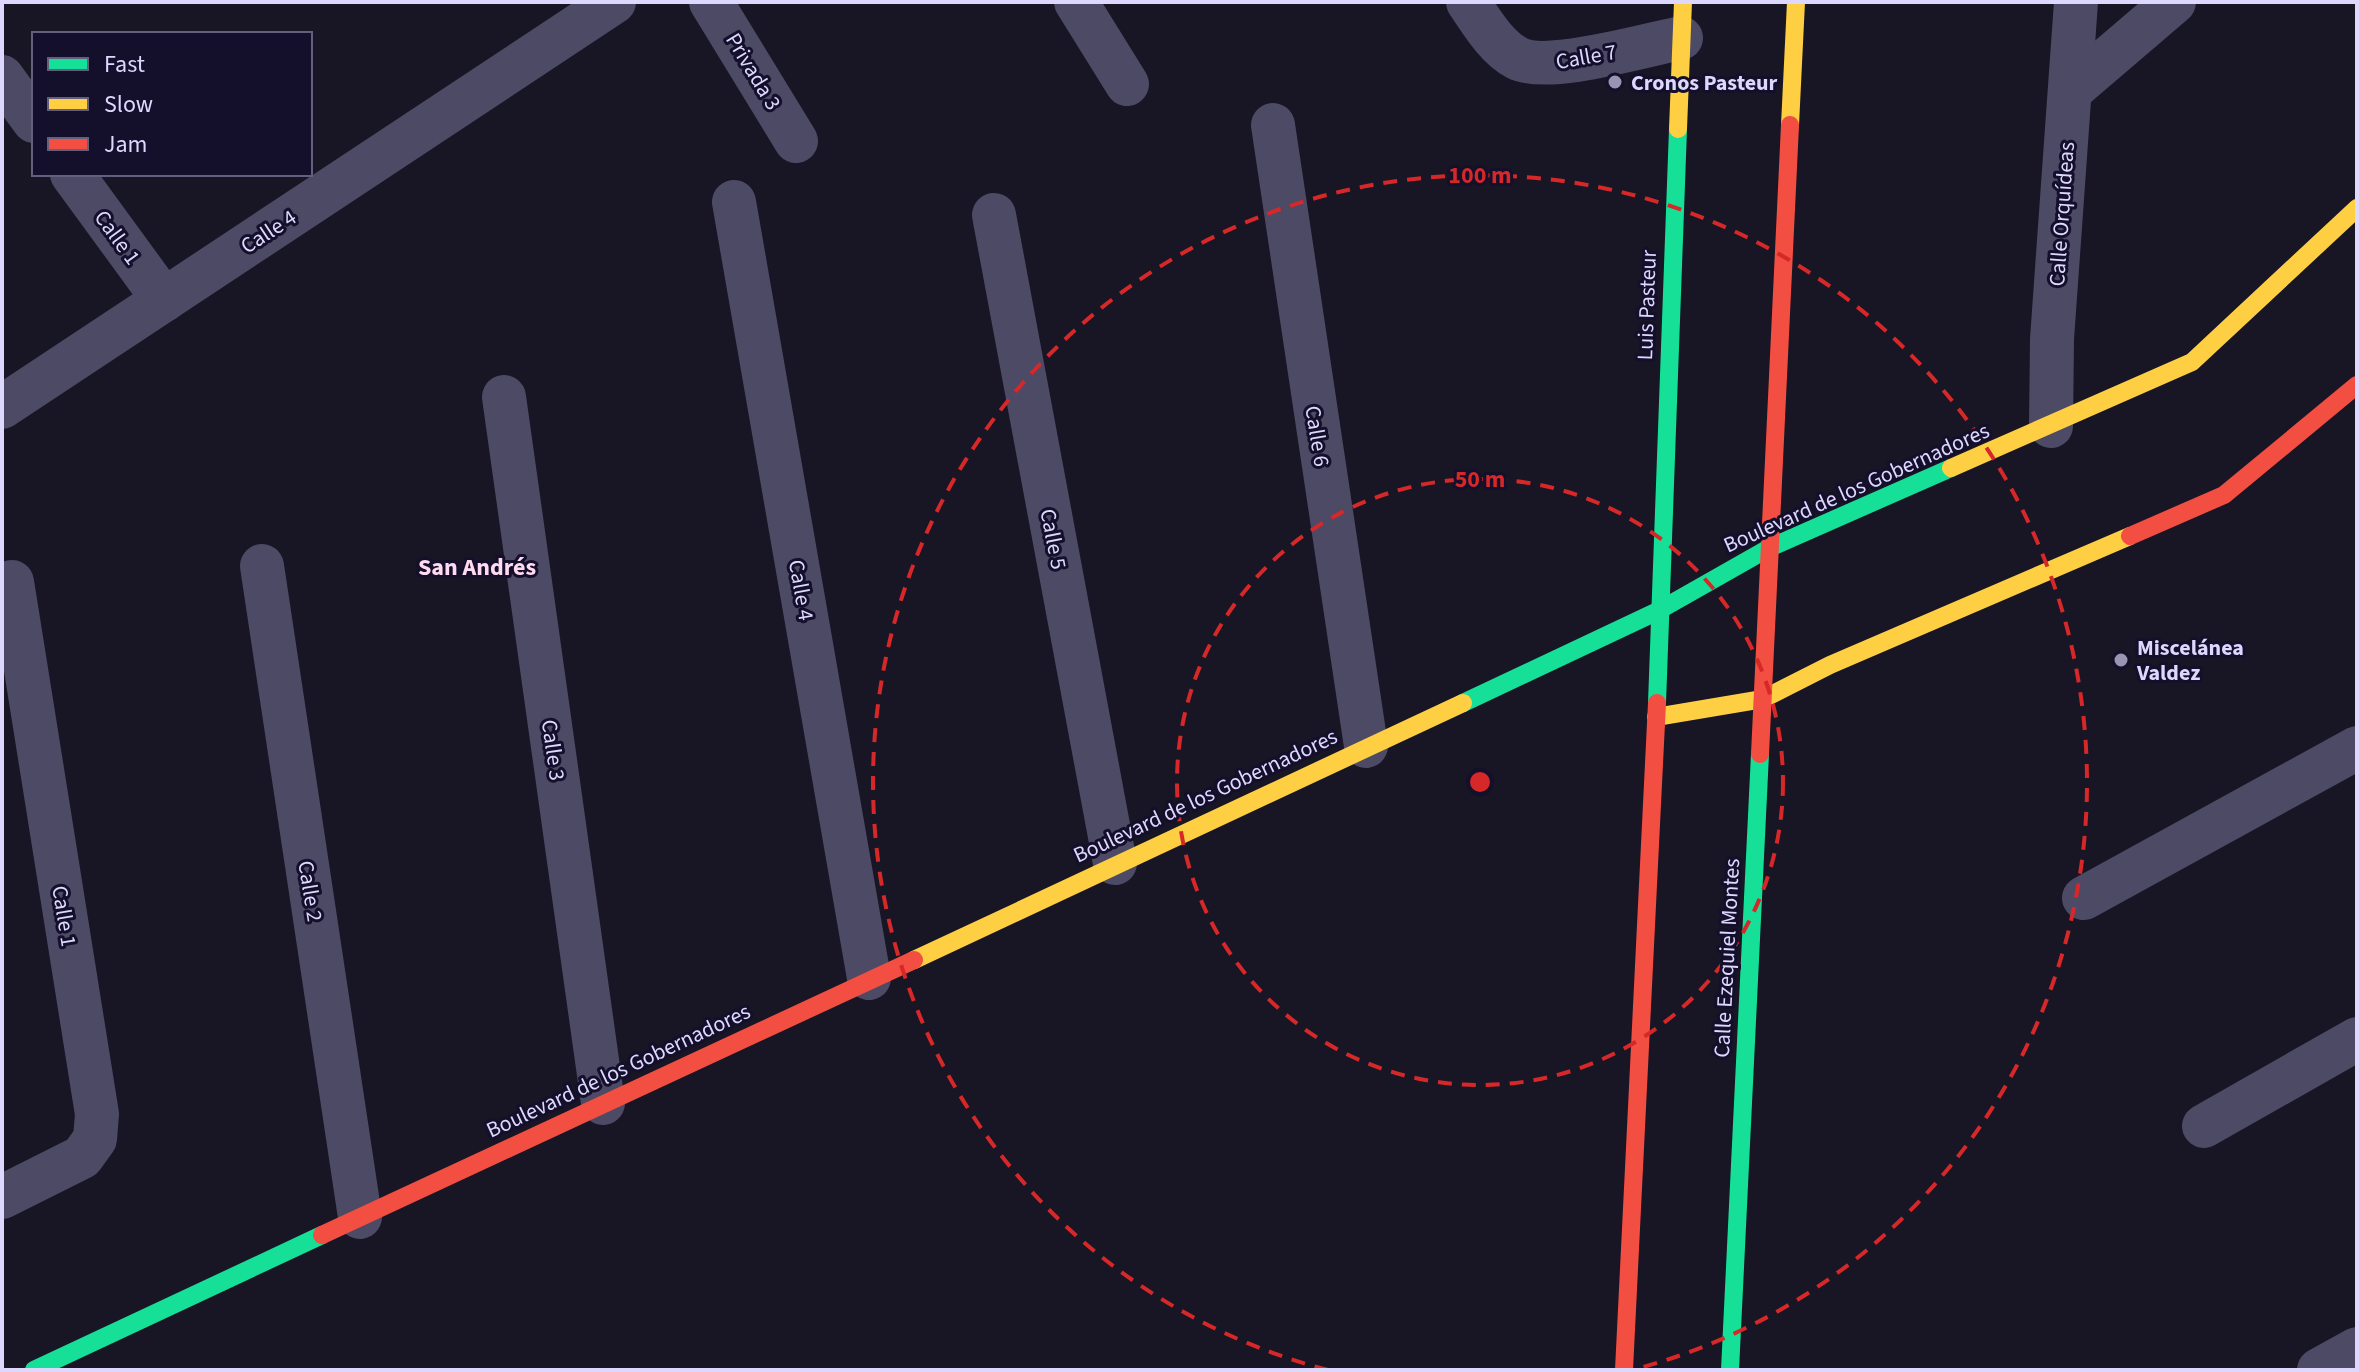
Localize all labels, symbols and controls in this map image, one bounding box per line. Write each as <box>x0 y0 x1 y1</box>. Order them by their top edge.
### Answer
street label: Privada 3 <box>718 27 789 116</box>
legend <box>32 32 312 176</box>
street label: Calle 7 <box>1553 36 1619 78</box>
text: Fast <box>104 47 145 82</box>
place label: Cronos Pasteur <box>1631 67 1778 99</box>
marker: Cronos Pasteur <box>1606 73 1624 91</box>
text: Slow <box>104 87 153 122</box>
text: Jam <box>104 127 148 162</box>
street label: Calle Orquídeas <box>2041 141 2083 287</box>
text: 100 m <box>1448 158 1512 193</box>
street label: Calle 4 <box>234 202 303 262</box>
street label: Calle 1 <box>86 203 148 272</box>
street label: Luis Pasteur <box>1629 249 1665 361</box>
street label: Calle 6 <box>1296 403 1338 469</box>
street label: Boulevard de los Gobernadores <box>1718 415 1994 561</box>
text: 50 m <box>1455 462 1505 497</box>
street label: Calle 5 <box>1031 506 1075 572</box>
district label: San Andrés <box>418 550 536 585</box>
street label: Calle 4 <box>780 557 822 623</box>
place label: Miscelánea Valdez <box>2136 632 2244 689</box>
marker: Miscelánea Valdez <box>2112 651 2130 669</box>
street label: Calle 3 <box>533 718 573 783</box>
street label: Boulevard de los Gobernadores <box>1068 721 1343 871</box>
centre of rings <box>1466 768 1494 796</box>
street label: Calle 2 <box>289 858 331 924</box>
street label: Calle Ezequiel Montes <box>1706 858 1748 1059</box>
street label: Calle 1 <box>43 883 85 949</box>
street label: Boulevard de los Gobernadores <box>481 996 756 1146</box>

